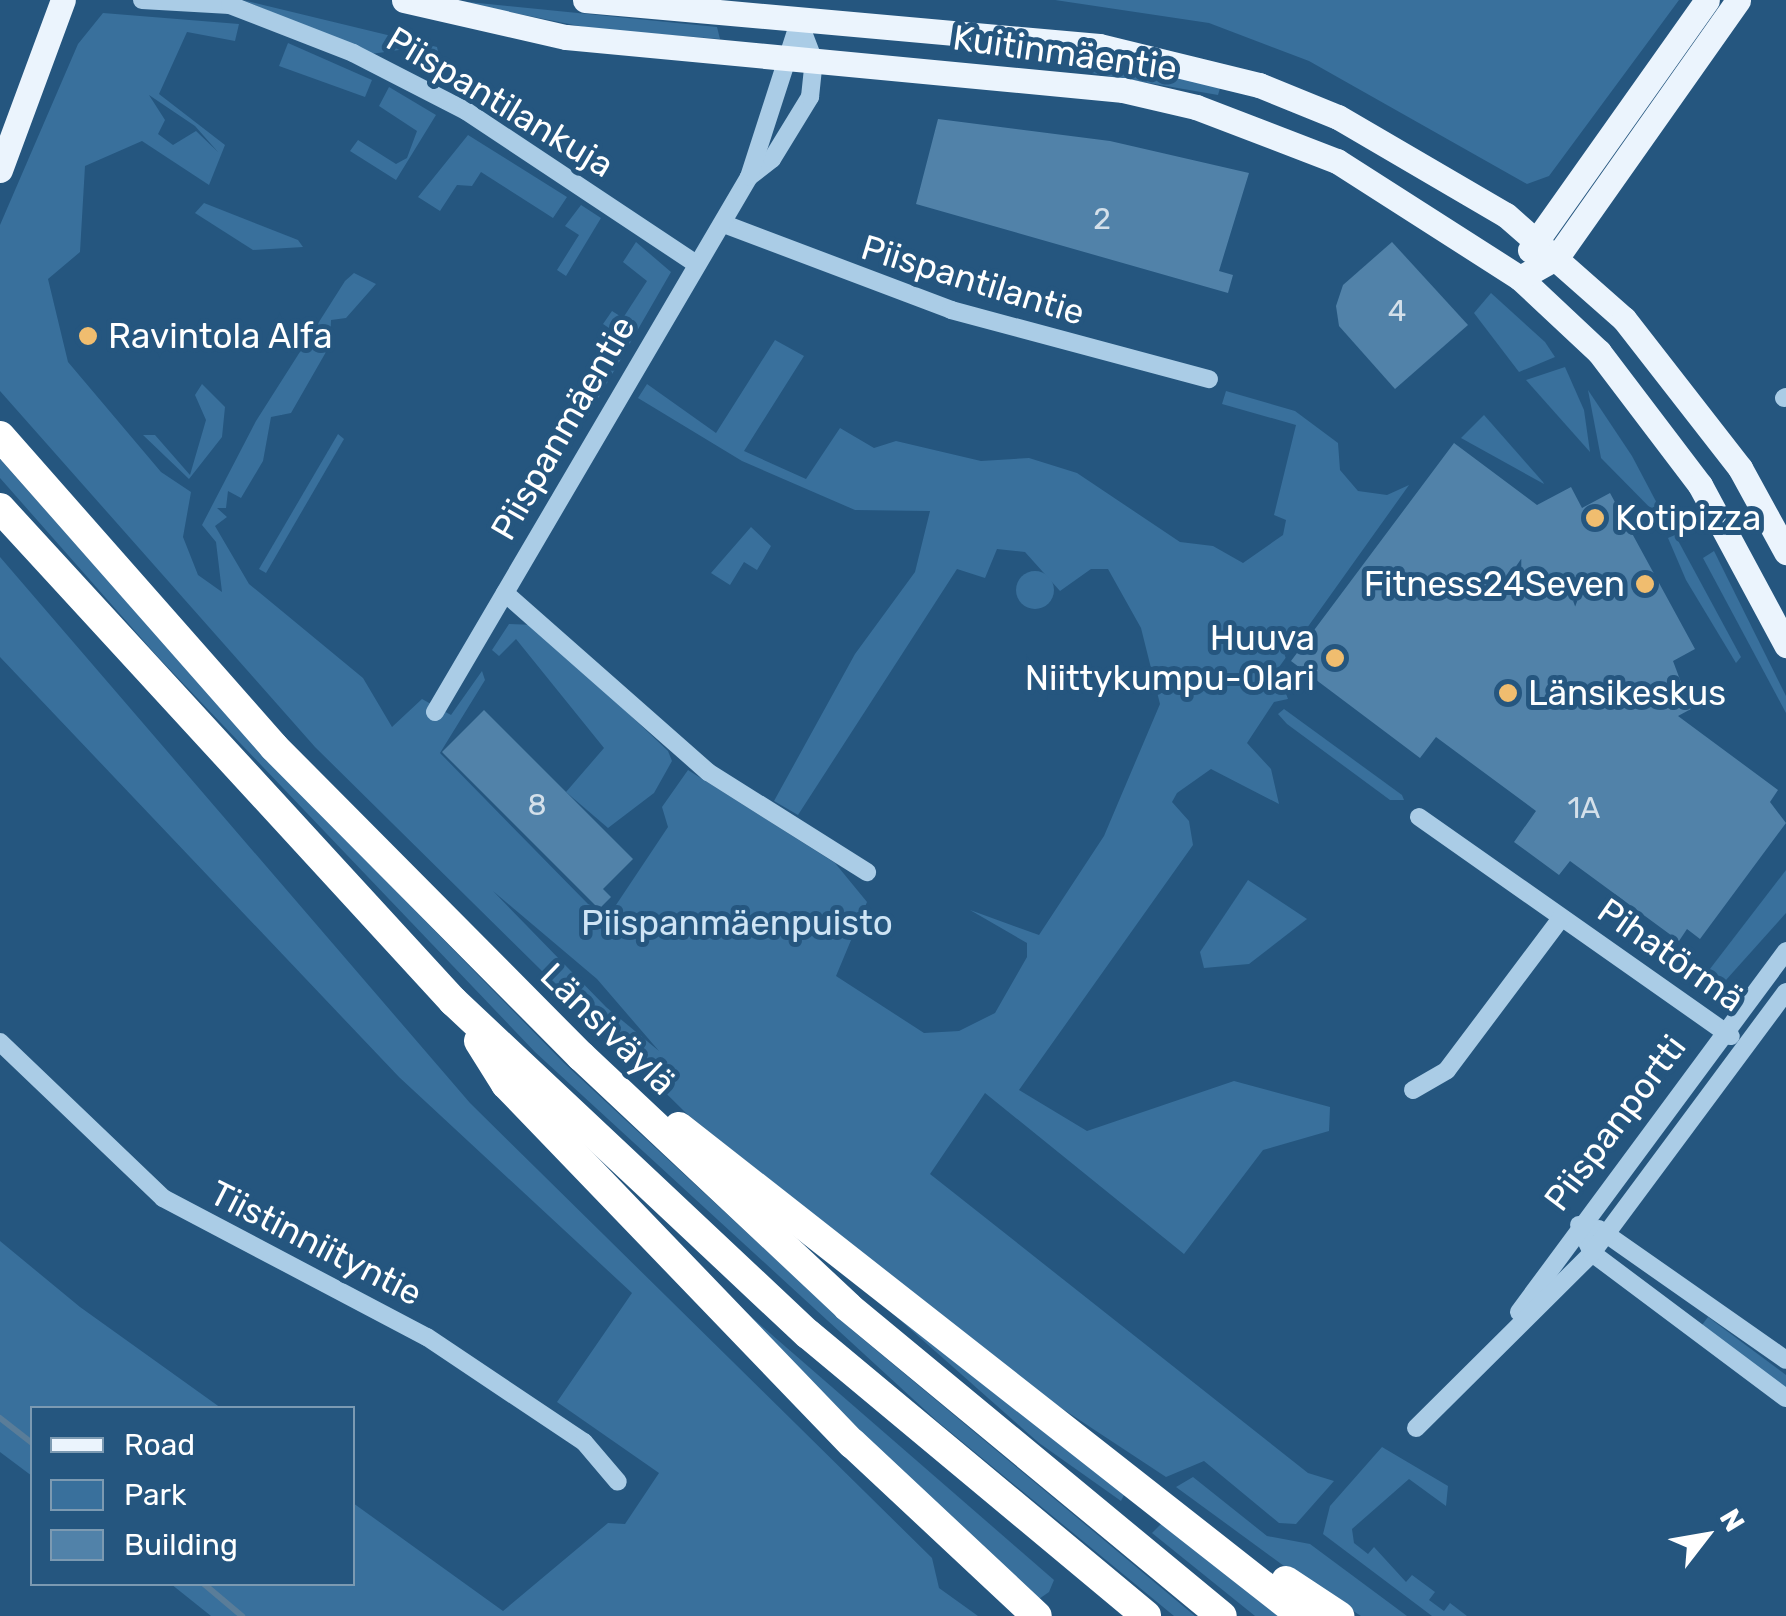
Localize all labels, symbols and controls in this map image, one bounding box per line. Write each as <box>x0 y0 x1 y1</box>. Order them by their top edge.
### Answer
street label: Kuitinmäentie <box>950 16 1180 90</box>
street label: Piispantilankuja <box>379 18 621 186</box>
house number: 2 <box>1093 201 1111 237</box>
street label: Piispantilantie <box>856 226 1090 334</box>
house number: 4 <box>1388 293 1406 329</box>
street label: Piispanmäentie <box>482 309 644 547</box>
place label: Ravintola Alfa <box>108 315 333 357</box>
marker: Ravintola Alfa <box>77 325 99 347</box>
place label: Kotipizza <box>1615 497 1761 539</box>
marker: Kotipizza <box>1584 507 1606 529</box>
place label: Fitness24Seven <box>1364 563 1625 605</box>
marker: Fitness24Seven <box>1634 573 1656 595</box>
place label: Huuva Niittykumpu-Olari <box>1025 617 1315 699</box>
marker: Huuva Niittykumpu-Olari <box>1324 647 1346 669</box>
place label: Länsikeskus <box>1528 672 1726 714</box>
marker: Länsikeskus <box>1497 682 1519 704</box>
house number: 8 <box>527 787 547 823</box>
house number: 1A <box>1568 790 1600 826</box>
street label: Pihatörmä <box>1590 889 1752 1021</box>
park label: Piispanmäenpuisto <box>581 902 893 944</box>
street label: Länsiväylä <box>532 954 684 1104</box>
street label: Piispanportti <box>1535 1027 1695 1219</box>
street label: Tiistinniityntie <box>203 1172 429 1314</box>
legend <box>30 1406 355 1586</box>
text: Road <box>124 1427 195 1463</box>
text: Park <box>124 1477 186 1513</box>
north arrow <box>1656 1486 1756 1586</box>
text: N <box>1713 1503 1751 1537</box>
text: Building <box>124 1527 238 1563</box>

